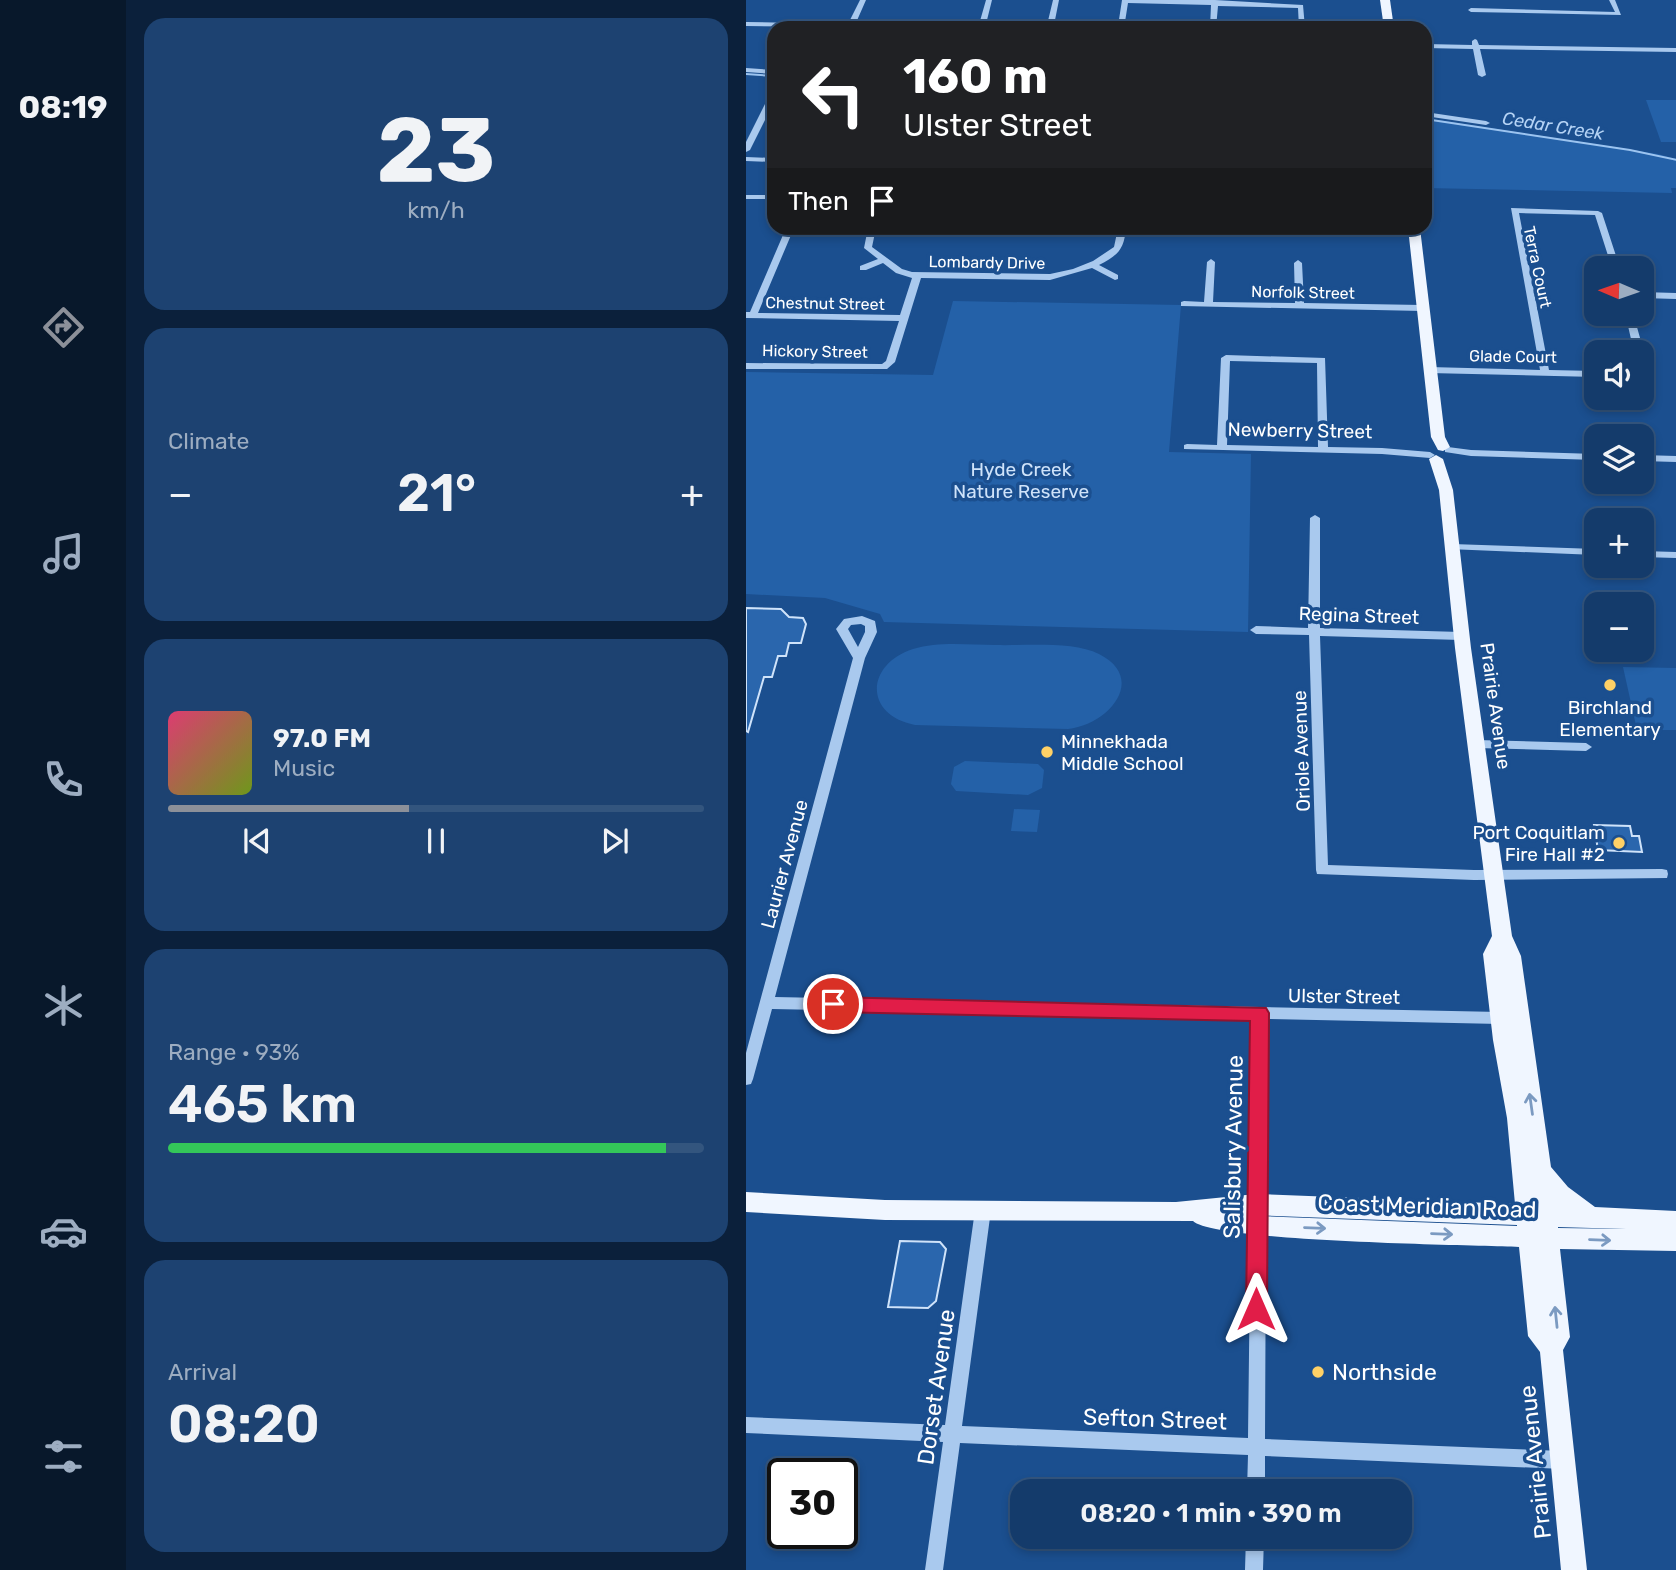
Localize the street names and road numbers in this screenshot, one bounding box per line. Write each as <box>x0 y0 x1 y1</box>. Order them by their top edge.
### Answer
street label: Terra Court <box>1520 224 1555 310</box>
street label: Lombardy Drive <box>928 252 1046 273</box>
street label: Norfolk Street <box>1251 282 1355 303</box>
street label: Chestnut Street <box>765 293 885 314</box>
street label: Hickory Street <box>762 341 868 362</box>
street label: Glade Court <box>1469 346 1557 367</box>
street label: Newberry Street <box>1227 418 1373 443</box>
street label: Regina Street <box>1298 602 1420 629</box>
street label: Prairie Avenue <box>1475 641 1516 771</box>
street label: Oriole Avenue <box>1288 690 1315 812</box>
street label: Laurier Avenue <box>756 797 813 931</box>
street label: Ulster Street <box>1288 984 1401 1009</box>
street label: Salisbury Avenue <box>1217 1055 1249 1239</box>
street label: Coast Meridian Road <box>1317 1188 1537 1224</box>
street label: Dorset Avenue <box>911 1307 961 1467</box>
street label: Prairie Avenue <box>1513 1384 1557 1540</box>
street label: Sefton Street <box>1082 1402 1228 1436</box>

